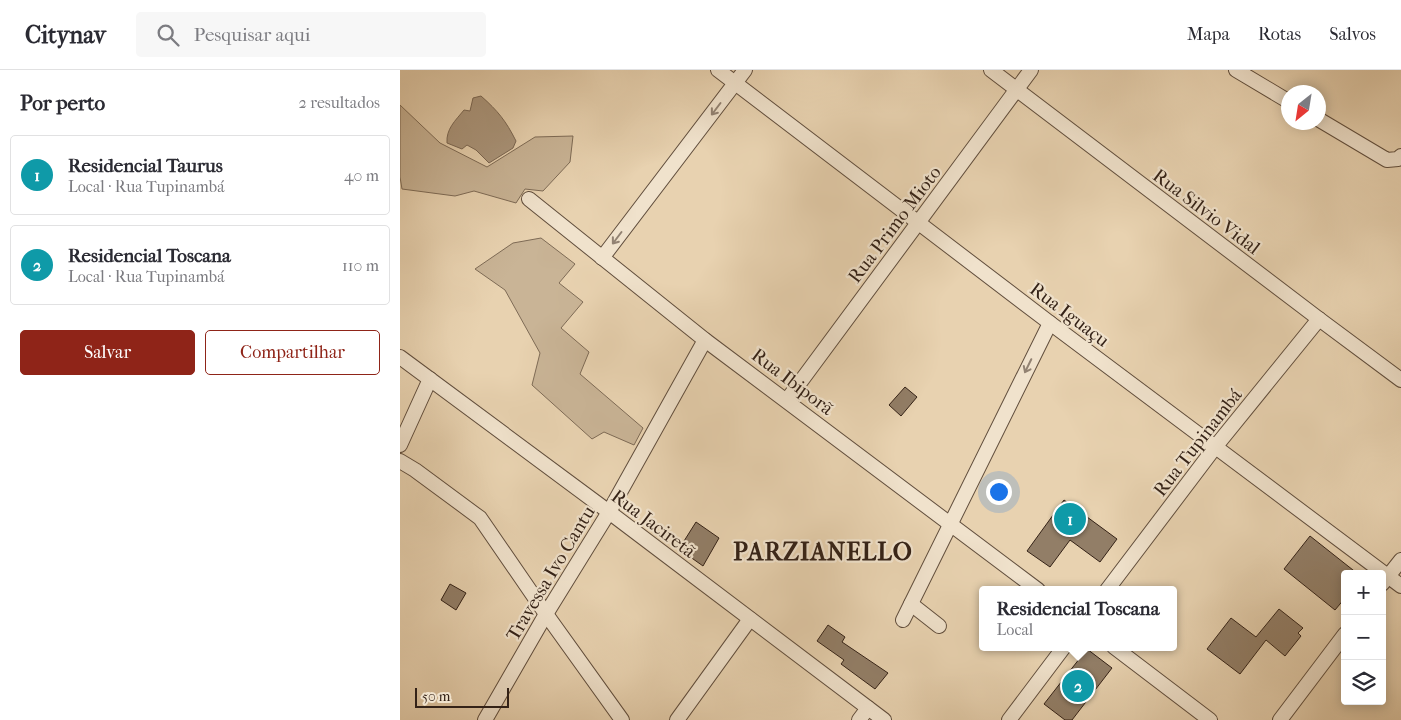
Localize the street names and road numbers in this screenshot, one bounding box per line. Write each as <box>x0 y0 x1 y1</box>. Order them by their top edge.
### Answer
street label: Rua Primo Mioto <box>844 162 946 287</box>
street label: Rua Silvio Vidal <box>1149 164 1264 259</box>
street label: Rua Iguaçu <box>1025 278 1114 352</box>
street label: Rua Ibiporã <box>747 344 838 420</box>
street label: Rua Tupinambá <box>1149 384 1247 501</box>
street label: Rua Jaciretã <box>607 485 700 563</box>
street label: Travessa Ivo Cantu <box>502 502 600 645</box>

